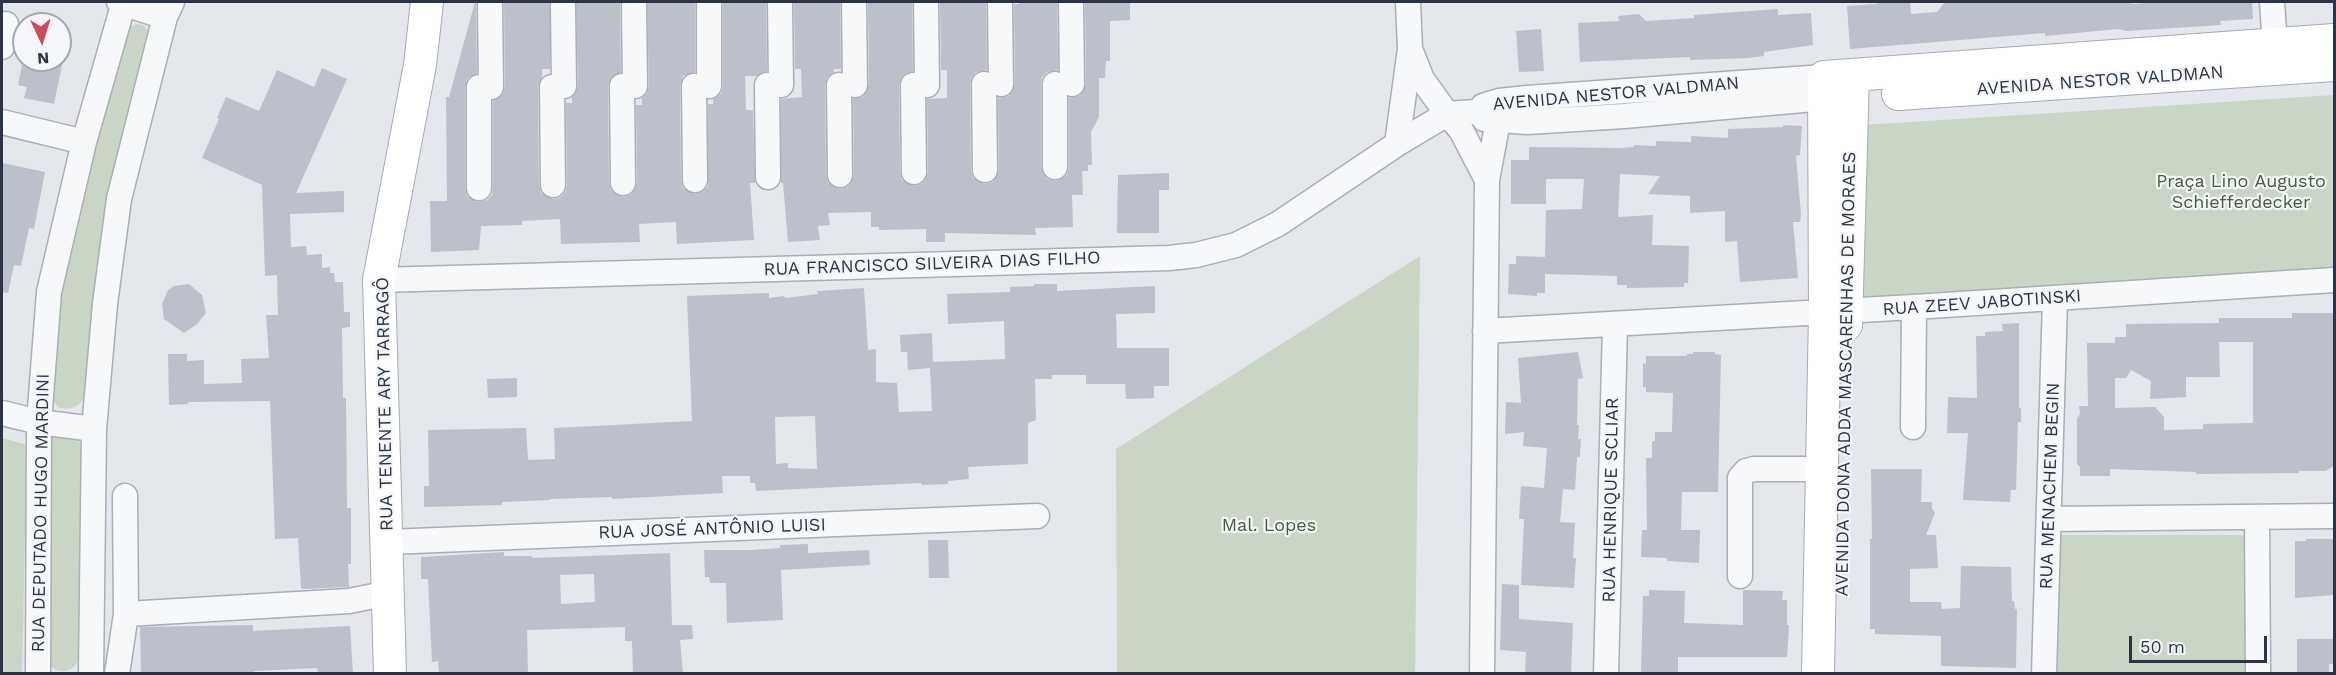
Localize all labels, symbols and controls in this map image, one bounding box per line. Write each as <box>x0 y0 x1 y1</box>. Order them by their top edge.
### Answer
north arrow <box>12 12 72 72</box>
text: N <box>37 49 50 68</box>
street label: AVENIDA NESTOR VALDMAN <box>1976 62 2224 100</box>
street label: AVENIDA NESTOR VALDMAN <box>1492 72 1740 116</box>
street label: AVENIDA DONA ADDA MASCARENHAS DE MORAES <box>1831 152 1861 596</box>
park label: Praça Lino Augusto Schiefferdecker <box>2156 171 2326 213</box>
street label: RUA FRANCISCO SILVEIRA DIAS FILHO <box>763 247 1101 281</box>
street label: RUA TENENTE ARY TARRAGÔ <box>372 277 398 531</box>
street label: RUA ZEEV JABOTINSKI <box>1882 285 2082 321</box>
street label: RUA DEPUTADO HUGO MARDINI <box>28 373 54 653</box>
street label: RUA MENACHEM BEGIN <box>2036 382 2064 590</box>
street label: RUA HENRIQUE SCLIAR <box>1598 397 1624 603</box>
street label: RUA JOSÉ ANTÔNIO LUISI <box>598 514 826 544</box>
park label: Mal. Lopes <box>1222 515 1316 537</box>
scale bar <box>2132 624 2270 662</box>
text: 50 m <box>2140 636 2185 657</box>

